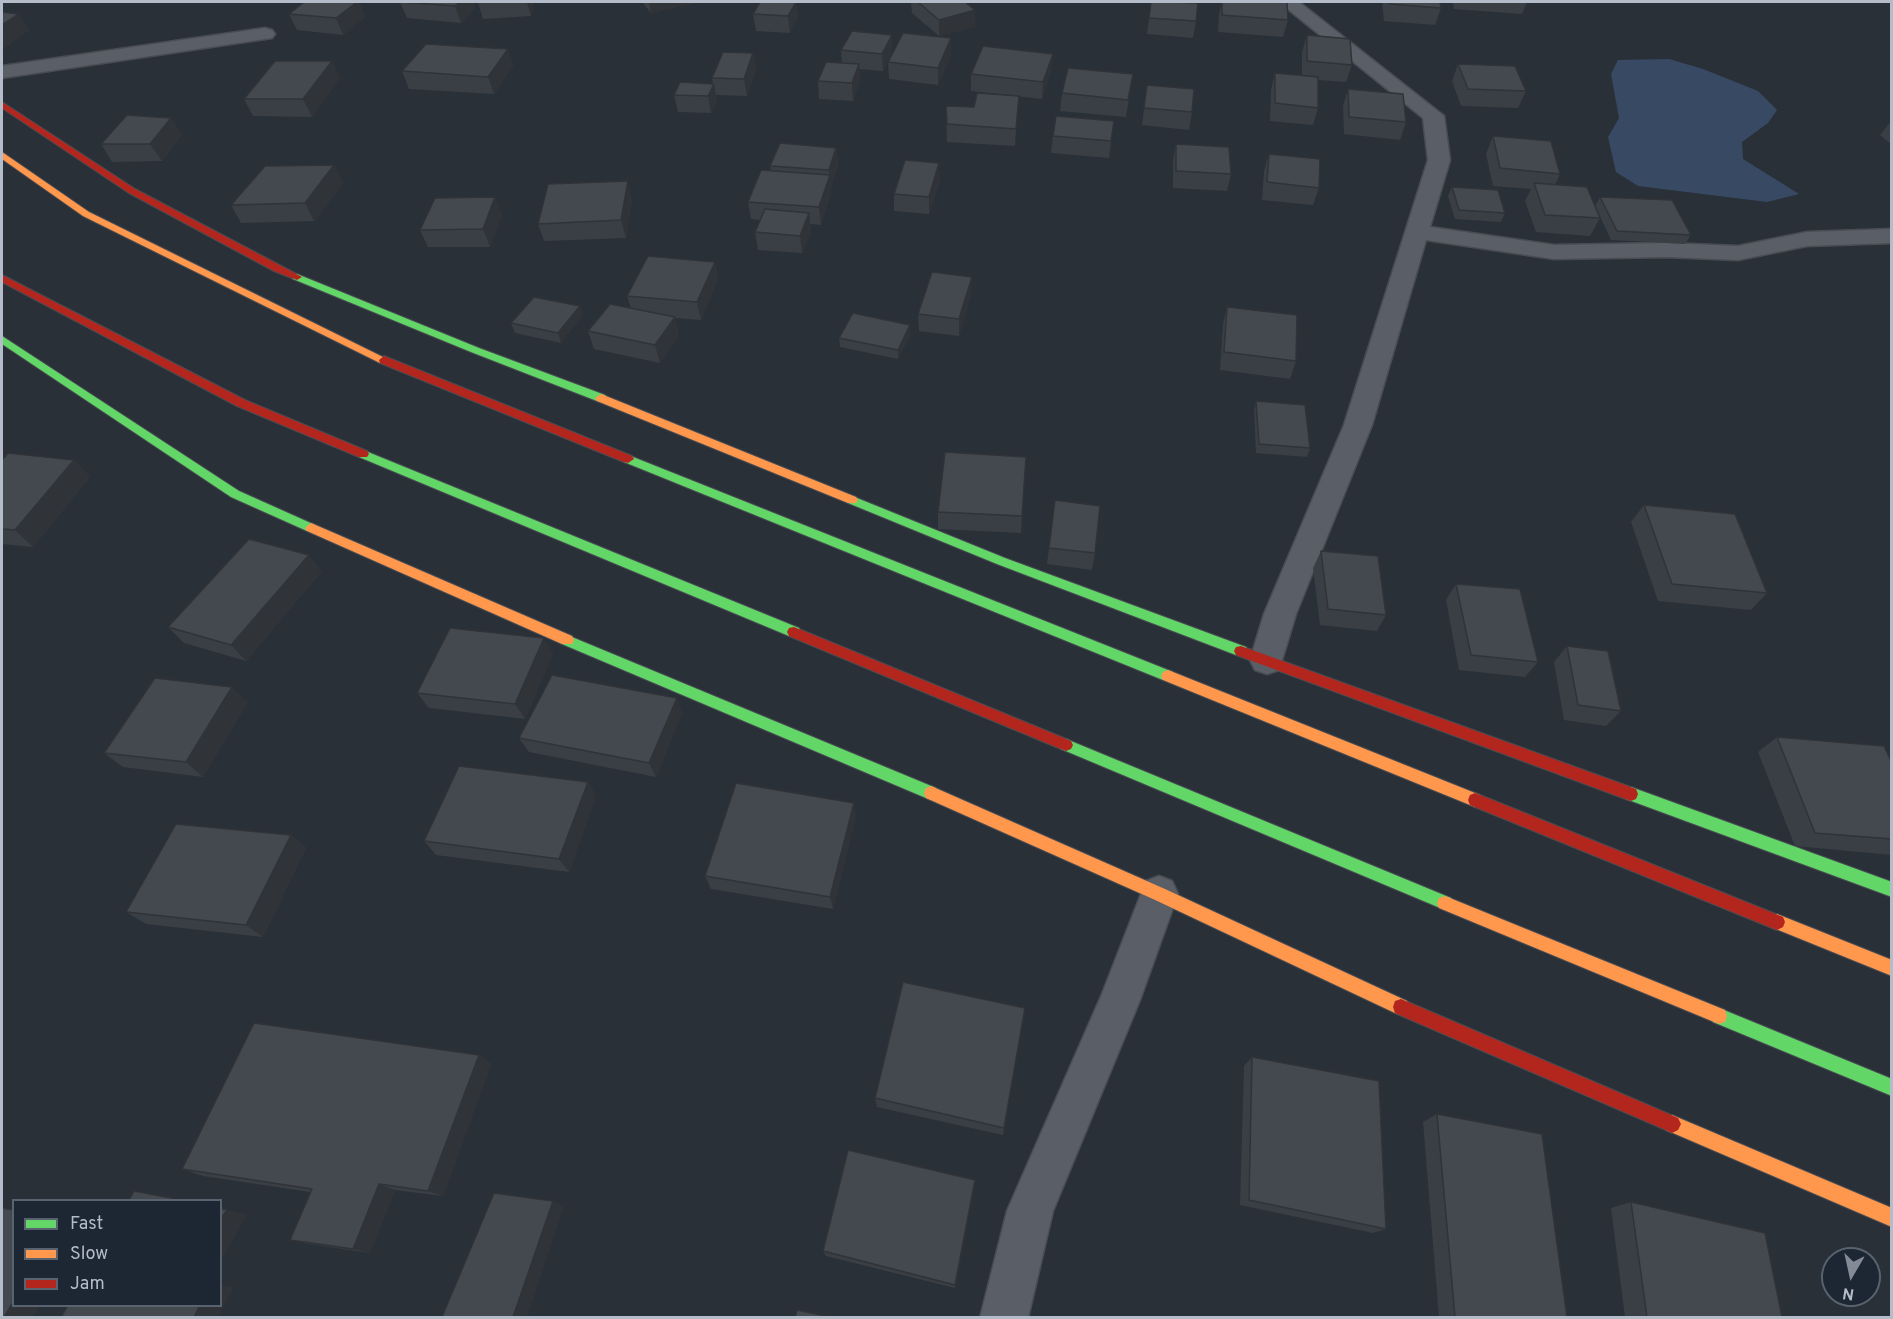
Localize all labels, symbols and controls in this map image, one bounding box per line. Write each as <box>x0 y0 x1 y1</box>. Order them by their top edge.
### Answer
legend <box>12 1199 222 1307</box>
text: Fast <box>70 1213 103 1236</box>
text: Slow <box>70 1243 108 1266</box>
north arrow <box>1821 1247 1881 1307</box>
text: Jam <box>70 1273 105 1296</box>
text: N <box>1841 1282 1856 1304</box>

